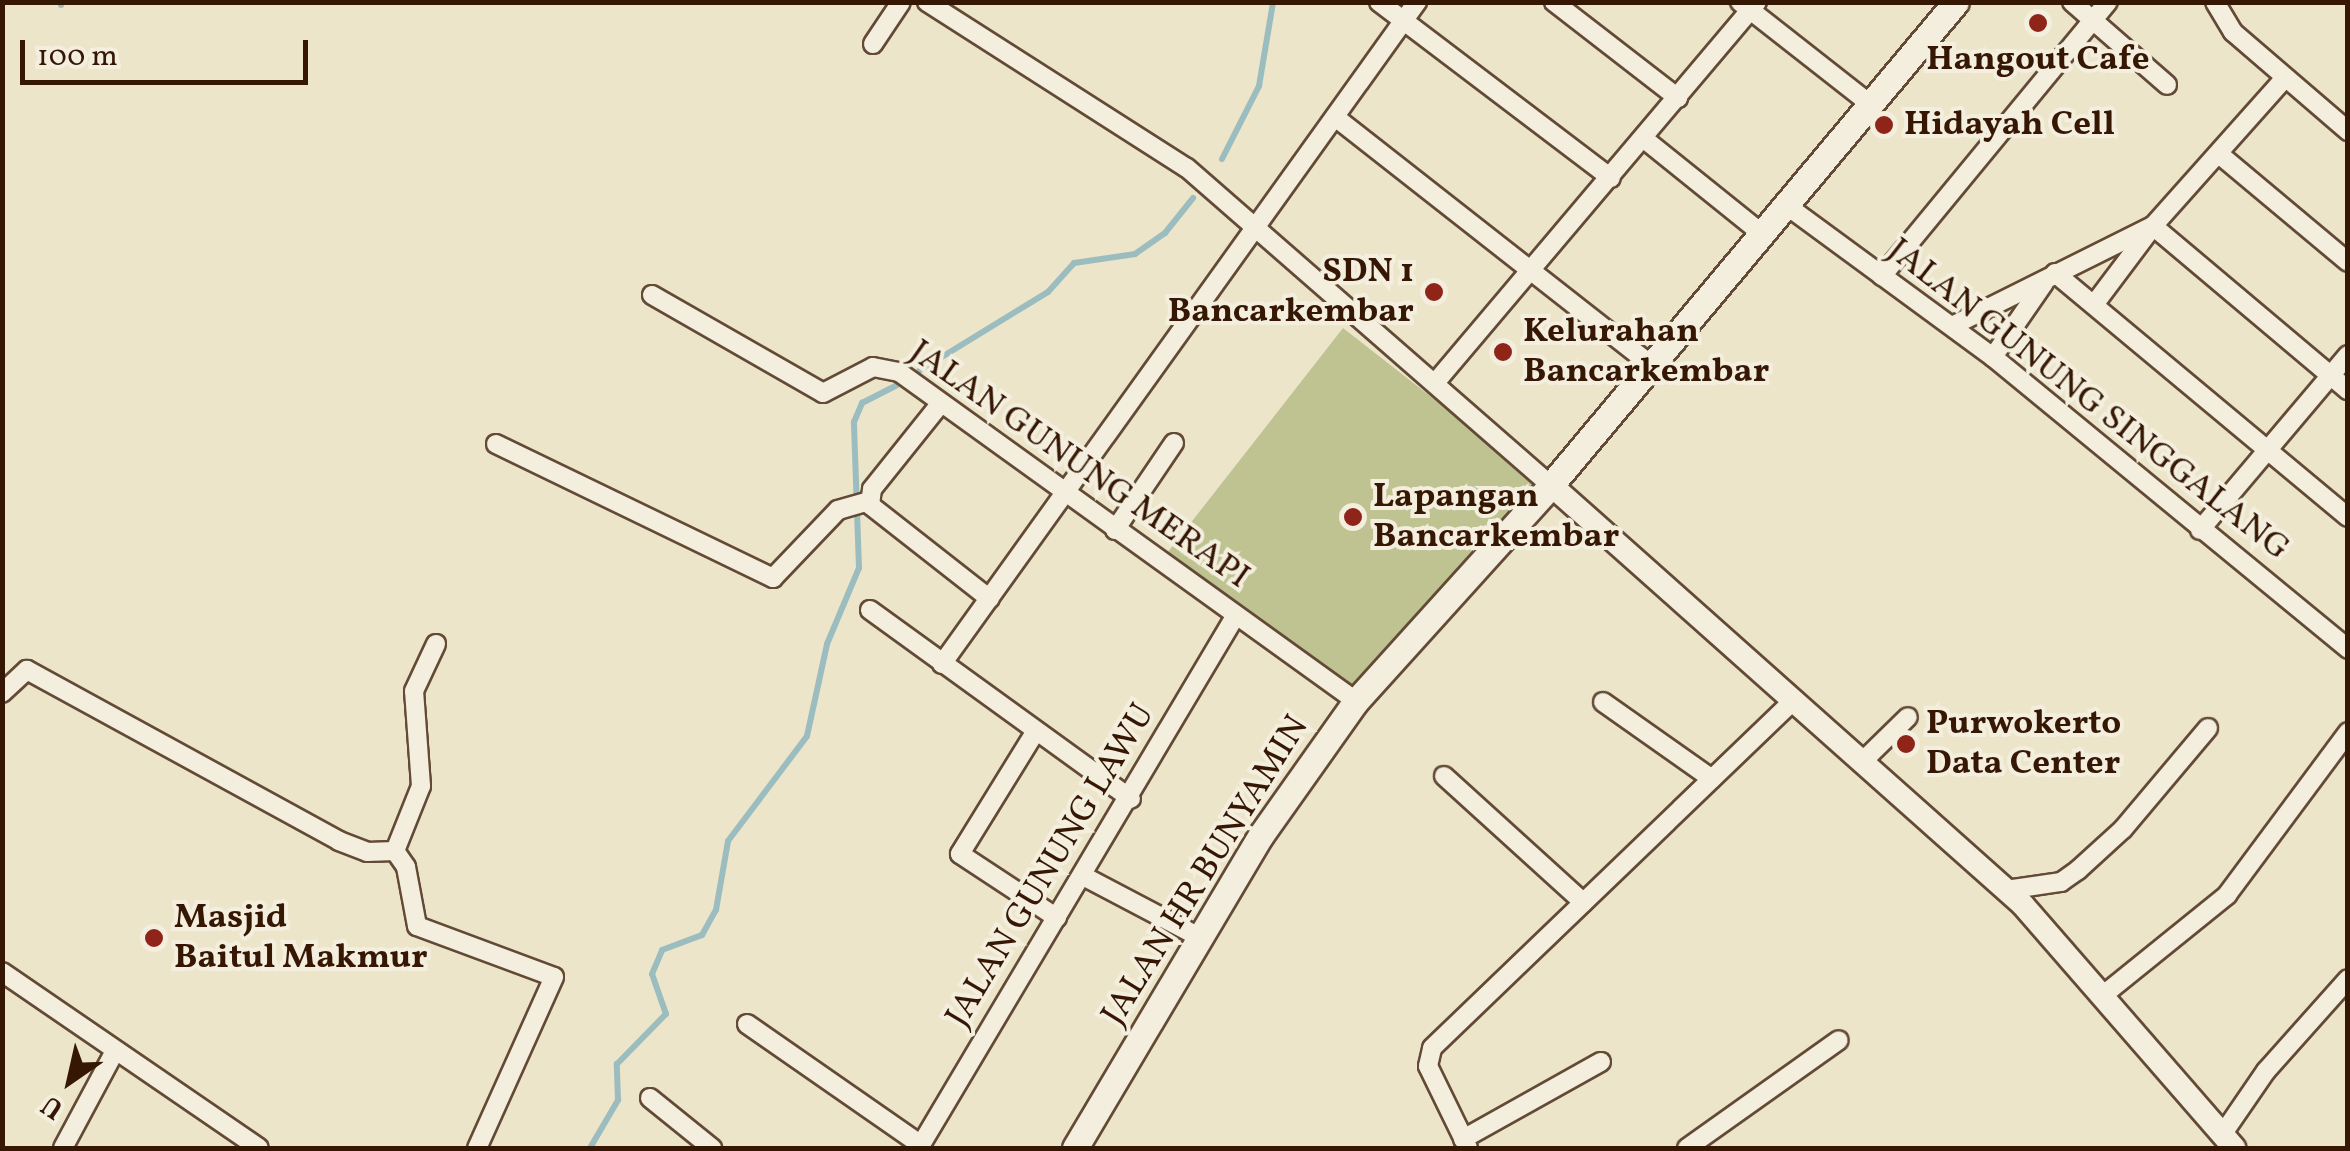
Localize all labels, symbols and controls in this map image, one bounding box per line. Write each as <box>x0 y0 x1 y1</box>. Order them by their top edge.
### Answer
marker: Hangout Cafe <box>2027 12 2049 34</box>
scale bar <box>25 20 312 82</box>
text: 100 m <box>37 36 118 78</box>
place label: Hangout Cafe <box>1926 39 2150 81</box>
place label: Hidayah Cell <box>1904 104 2115 146</box>
marker: Hidayah Cell <box>1873 114 1895 136</box>
street label: JALAN GUNUNG SINGGALANG <box>1878 230 2298 570</box>
place label: SDN 1 Bancarkembar <box>1168 251 1414 333</box>
marker: SDN 1 Bancarkembar <box>1423 281 1445 303</box>
place label: Kelurahan Bancarkembar <box>1523 311 1769 393</box>
street label: JALAN GUNUNG MERAPI <box>901 331 1257 599</box>
marker: Kelurahan Bancarkembar <box>1492 341 1514 363</box>
place label: Lapangan Bancarkembar <box>1373 476 1619 558</box>
marker: Lapangan Bancarkembar <box>1342 506 1364 528</box>
street label: JALAN GUNUNG LAWU <box>938 697 1164 1035</box>
place label: Purwokerto Data Center <box>1926 703 2121 785</box>
street label: JALAN HR BUNYAMIN <box>1094 708 1318 1034</box>
marker: Purwokerto Data Center <box>1895 733 1917 755</box>
place label: Masjid Baitul Makmur <box>174 897 428 979</box>
marker: Masjid Baitul Makmur <box>143 927 165 949</box>
north arrow <box>20 1031 120 1131</box>
text: U <box>34 1085 72 1128</box>

